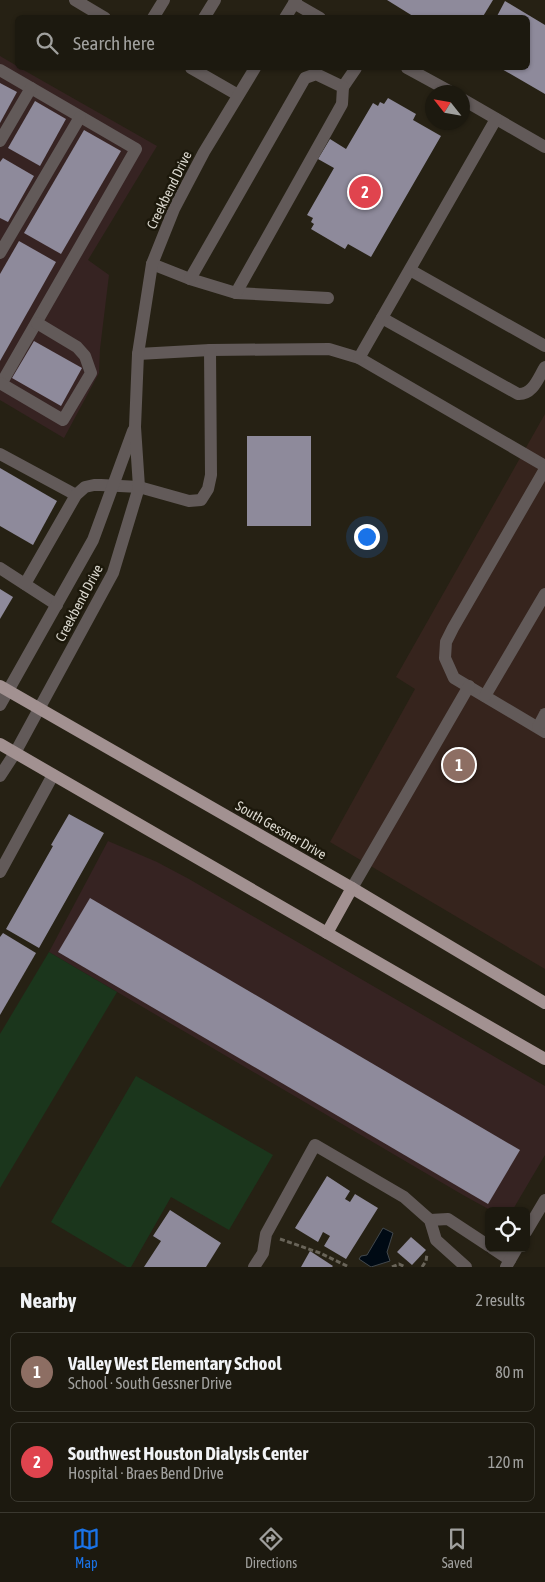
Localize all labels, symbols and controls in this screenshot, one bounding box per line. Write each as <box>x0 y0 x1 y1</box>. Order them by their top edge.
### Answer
search box <box>15 15 530 70</box>
icon: search <box>33 29 61 57</box>
text: Search here <box>73 32 155 54</box>
north arrow <box>425 85 470 130</box>
street label: Creekbend Drive <box>143 148 195 232</box>
pin: 2 <box>349 173 381 211</box>
your location <box>354 524 380 550</box>
street label: Creekbend Drive <box>52 562 106 644</box>
pin: 1 <box>443 746 475 784</box>
street label: South Gessner Drive <box>233 798 329 862</box>
map controls <box>485 1207 530 1252</box>
button: locate <box>485 1207 530 1252</box>
text: Nearby <box>20 1288 76 1312</box>
text: 2 results <box>475 1291 525 1309</box>
text: Valley West Elementary School <box>68 1352 282 1374</box>
text: 1 <box>33 1363 41 1381</box>
text: 80 m <box>495 1363 524 1381</box>
text: School · South Gessner Drive <box>68 1374 232 1392</box>
text: Southwest Houston Dialysis Center <box>68 1442 308 1464</box>
text: 2 <box>33 1453 41 1471</box>
text: 120 m <box>488 1453 524 1471</box>
text: Hospital · Braes Bend Drive <box>68 1464 224 1482</box>
tab: Map <box>72 1525 100 1571</box>
tab: Directions <box>245 1525 297 1571</box>
tab: Saved <box>442 1525 473 1571</box>

